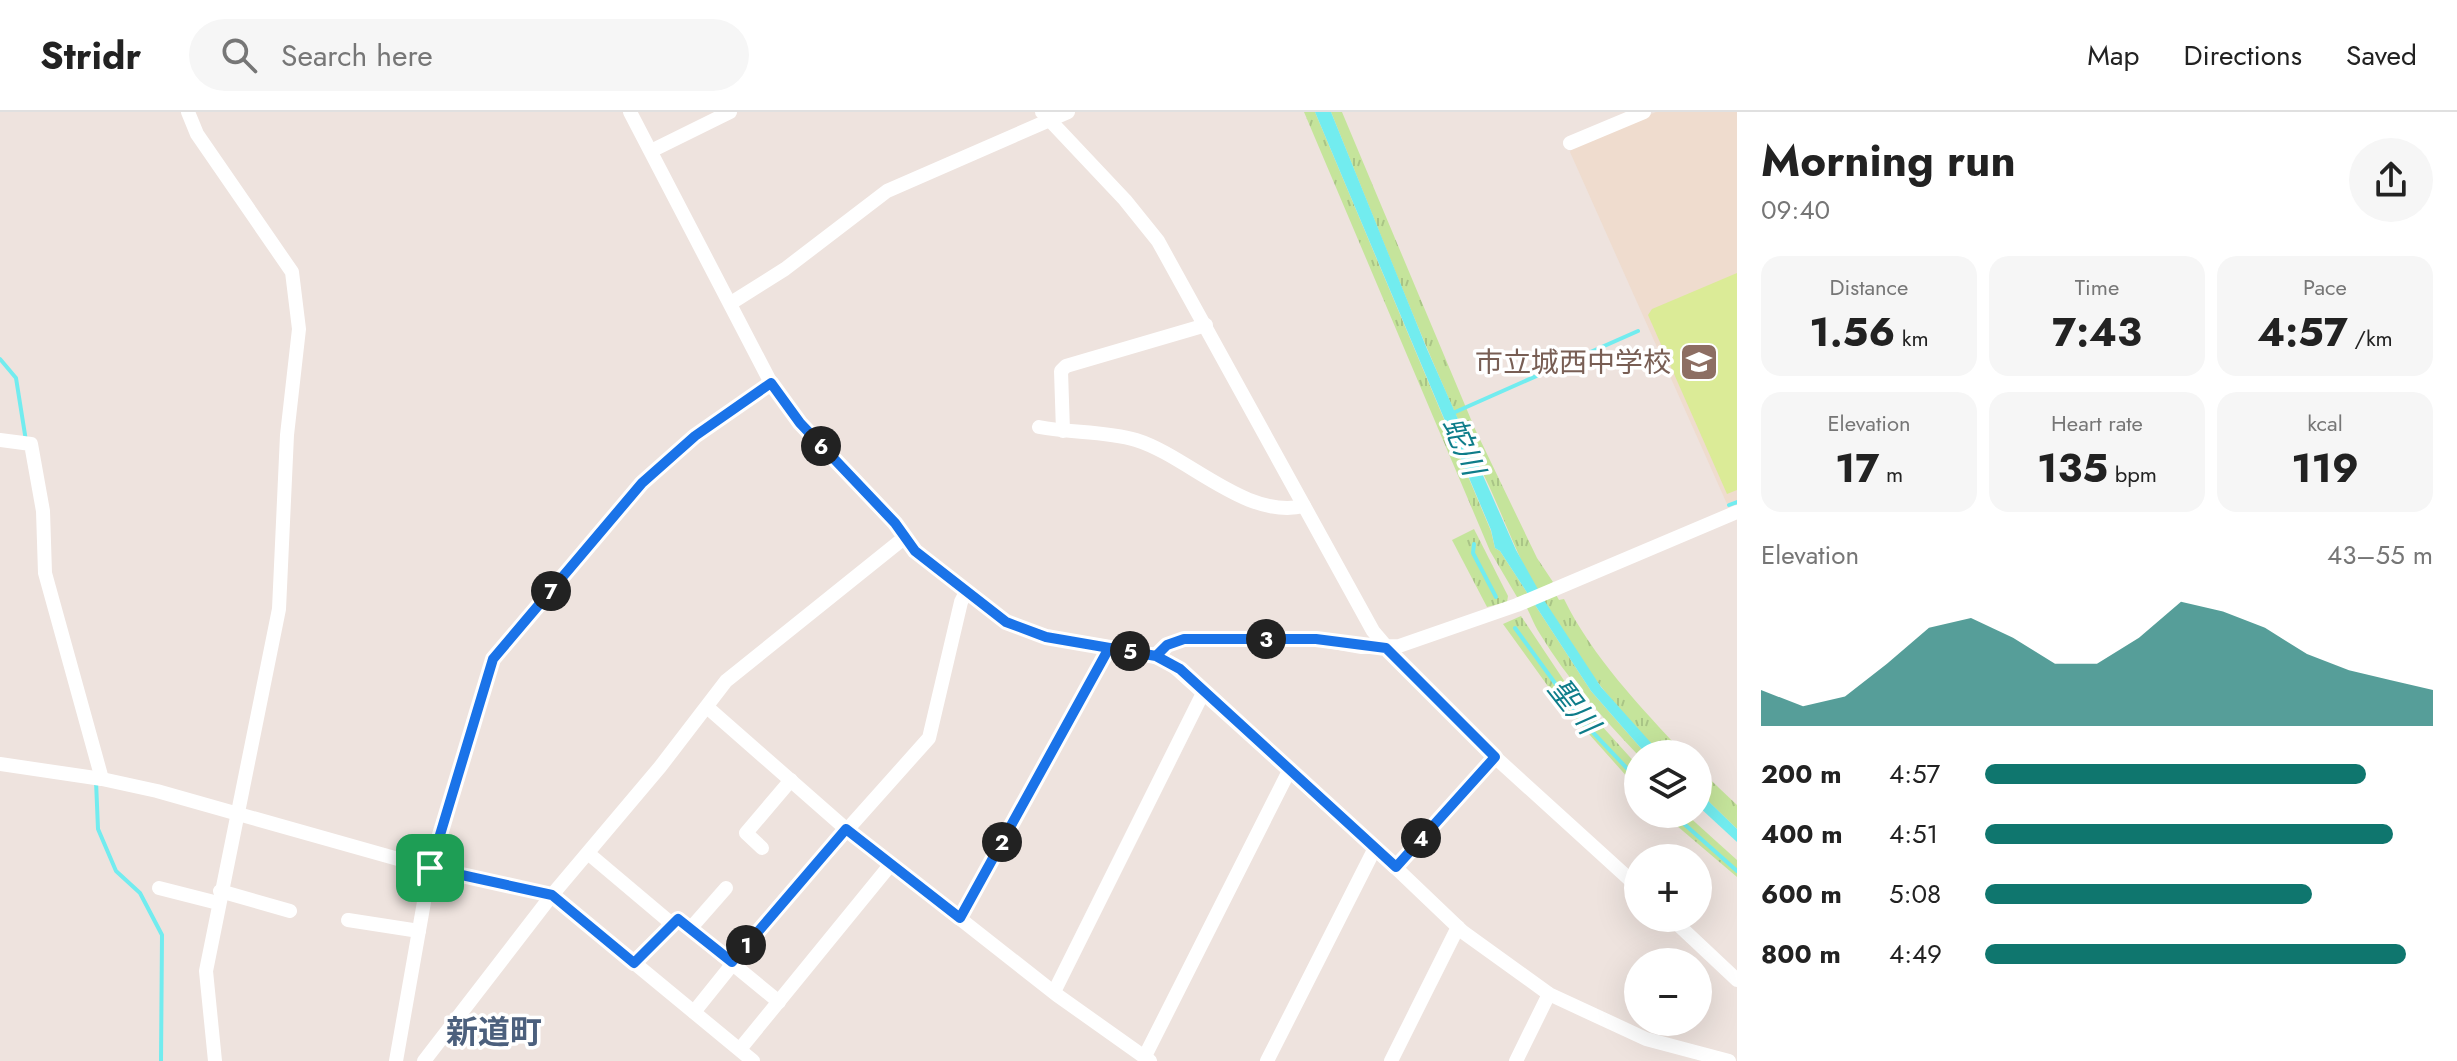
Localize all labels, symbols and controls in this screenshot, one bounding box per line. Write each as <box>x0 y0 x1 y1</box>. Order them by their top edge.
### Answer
search box <box>189 19 749 91</box>
text: Stridr <box>40 28 141 83</box>
icon: search <box>217 33 261 77</box>
text: Search here <box>281 34 433 77</box>
text: Map <box>2087 35 2139 76</box>
text: Directions <box>2183 35 2302 76</box>
text: Saved <box>2346 35 2417 76</box>
text: Morning run <box>1761 129 2016 193</box>
button: share <box>2349 138 2433 222</box>
text: 09:40 <box>1761 191 1830 229</box>
text: Distance <box>1830 271 1908 303</box>
text: Time <box>2075 271 2119 303</box>
text: Pace <box>2303 271 2347 303</box>
text: 1.56 <box>1809 303 1895 361</box>
text: 7:43 <box>2052 303 2142 361</box>
text: 4:57 <box>2257 303 2348 361</box>
text: km <box>1895 322 1929 354</box>
text: /km <box>2348 322 2393 354</box>
school or university icon: 市立城西中学校 <box>1678 341 1720 383</box>
place label: 市立城西中学校 <box>1475 342 1671 383</box>
text: Elevation <box>1828 407 1910 439</box>
text: Heart rate <box>2051 407 2143 439</box>
text: kcal <box>2307 407 2343 439</box>
water label: 蛇川 <box>1432 410 1497 485</box>
pin: 6 <box>801 426 841 466</box>
text: 6 <box>814 430 828 462</box>
text: 17 <box>1835 439 1879 497</box>
text: 135 <box>2037 439 2108 497</box>
text: 119 <box>2291 439 2359 497</box>
text: m <box>1879 458 1903 490</box>
text: bpm <box>2108 458 2157 490</box>
text: Elevation <box>1761 536 1859 574</box>
text: 43–55 m <box>2327 536 2433 574</box>
pin: 7 <box>531 571 571 611</box>
text: 7 <box>544 575 558 607</box>
pin: 3 <box>1246 619 1286 659</box>
text: 3 <box>1259 623 1273 655</box>
pin: 5 <box>1110 631 1150 671</box>
text: 5 <box>1123 635 1137 667</box>
water label: 聖川 <box>1539 669 1611 745</box>
map controls <box>1624 740 1712 1036</box>
button: layers <box>1624 740 1712 828</box>
text: 200 m <box>1761 755 1842 793</box>
text: 4:57 <box>1889 755 1940 793</box>
text: 400 m <box>1761 815 1843 853</box>
text: 4:51 <box>1889 815 1938 853</box>
pin: 4 <box>1401 818 1441 858</box>
pin: 2 <box>982 822 1022 862</box>
text: 4 <box>1413 822 1429 854</box>
text: 2 <box>995 826 1009 858</box>
pin <box>396 834 464 902</box>
button: + <box>1624 844 1712 932</box>
icon: arrive <box>408 846 452 890</box>
text: 600 m <box>1761 875 1842 913</box>
text: 5:08 <box>1889 875 1941 913</box>
pin: 1 <box>726 925 766 965</box>
text: 1 <box>740 929 752 961</box>
text: 800 m <box>1761 935 1841 973</box>
text: 4:49 <box>1889 935 1942 973</box>
button: − <box>1624 948 1712 1036</box>
district label: 新道町 <box>446 1009 542 1055</box>

